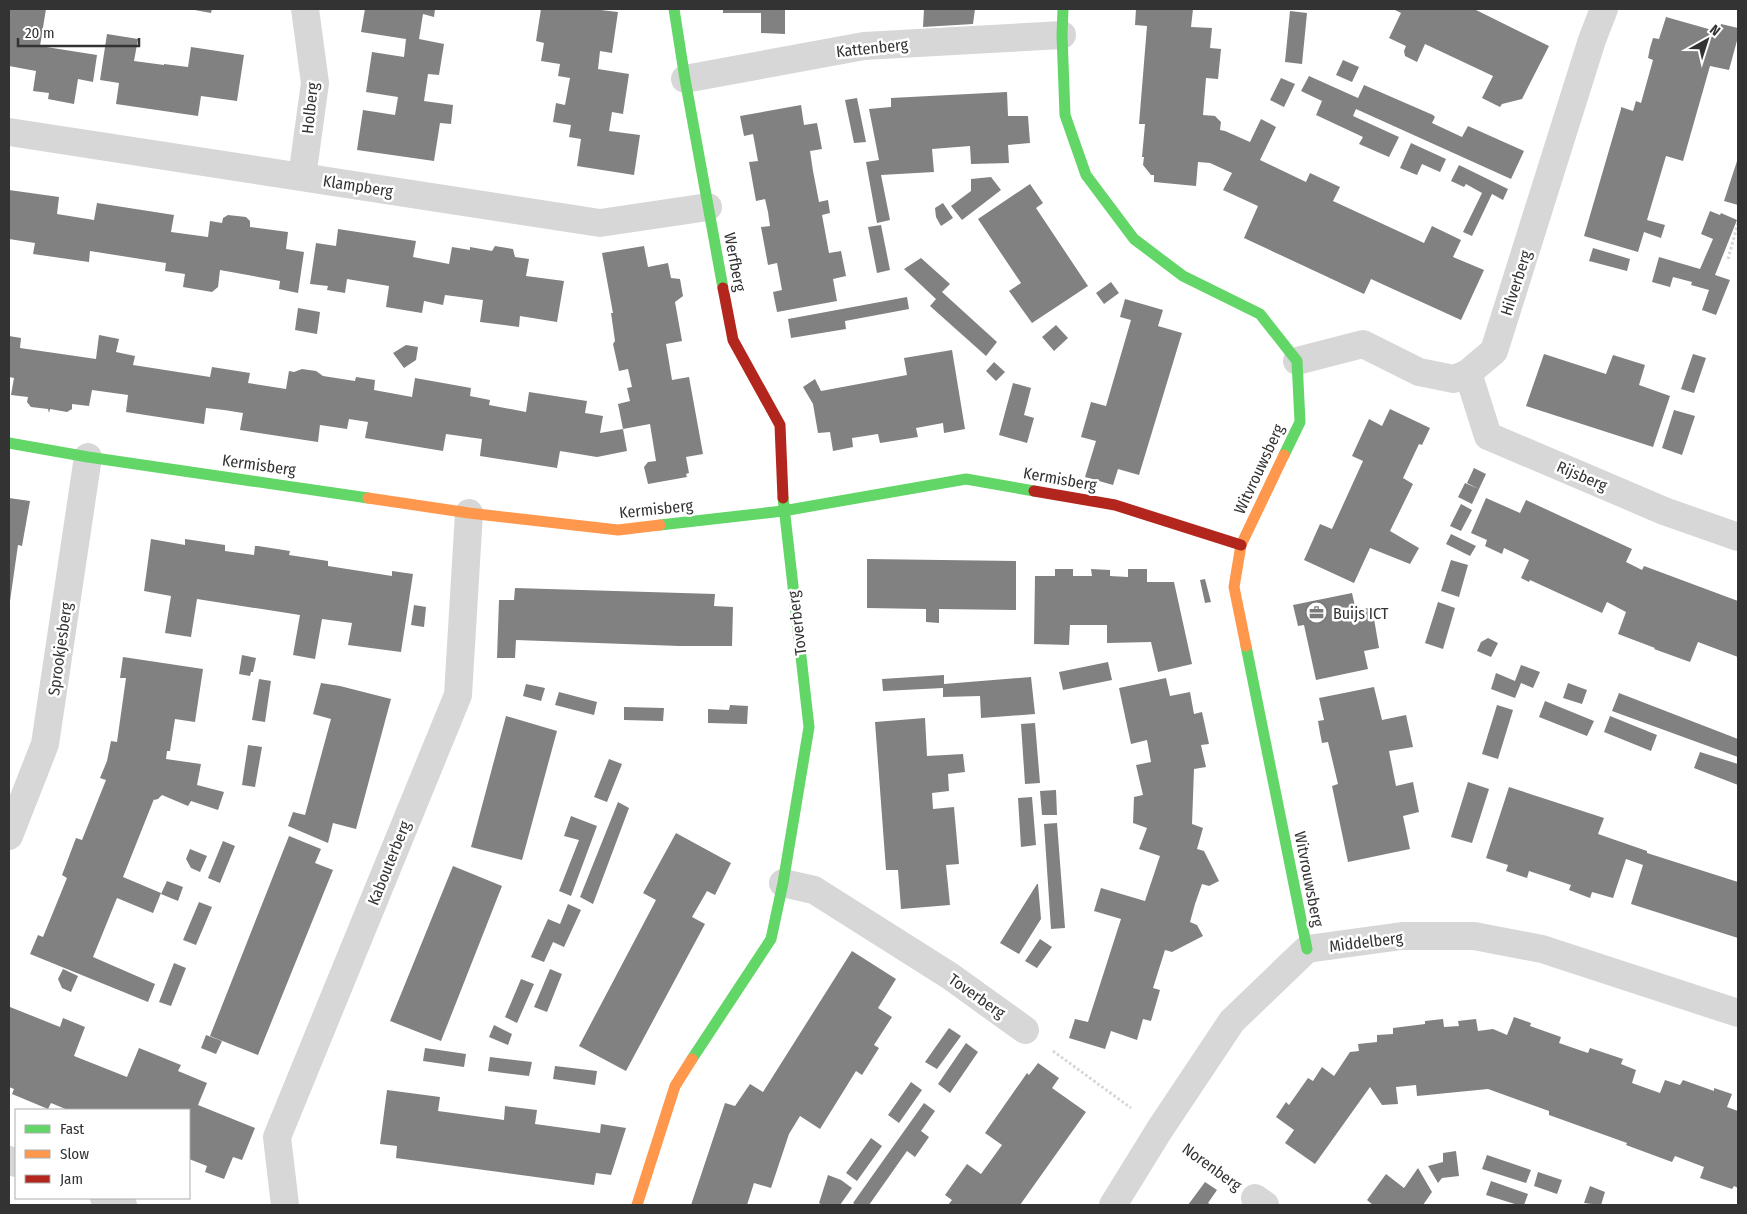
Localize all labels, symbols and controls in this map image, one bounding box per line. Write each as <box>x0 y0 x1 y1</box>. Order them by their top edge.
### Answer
scale bar <box>18 15 139 47</box>
north arrow <box>1682 15 1732 65</box>
text: N <box>1706 21 1723 40</box>
text: 20 m <box>25 24 55 42</box>
street label: Kattenberg <box>835 35 909 61</box>
street label: Holberg <box>298 81 322 135</box>
street label: Klampberg <box>322 171 395 201</box>
street label: Werfberg <box>720 231 750 293</box>
street label: Hilverberg <box>1497 247 1536 318</box>
street label: Witvrouwsberg <box>1230 421 1288 517</box>
street label: Kermisberg <box>221 450 298 480</box>
street label: Rijsberg <box>1554 457 1611 495</box>
street label: Kermisberg <box>1022 463 1099 495</box>
street label: Kermisberg <box>618 496 694 522</box>
street label: Toverberg <box>784 589 810 656</box>
street label: Sprookjesberg <box>44 601 76 697</box>
office icon: Buijs ICT <box>1305 601 1329 625</box>
place label: Buijs ICT <box>1333 604 1389 623</box>
street label: Kabouterberg <box>363 818 415 908</box>
street label: Witvrouwsberg <box>1290 830 1328 929</box>
street label: Middelberg <box>1328 928 1404 956</box>
street label: Toverberg <box>945 970 1009 1023</box>
legend <box>15 1109 190 1199</box>
text: Fast <box>60 1120 84 1138</box>
street label: Norenberg <box>1179 1139 1246 1195</box>
text: Slow <box>60 1145 89 1163</box>
text: Jam <box>60 1170 83 1188</box>

